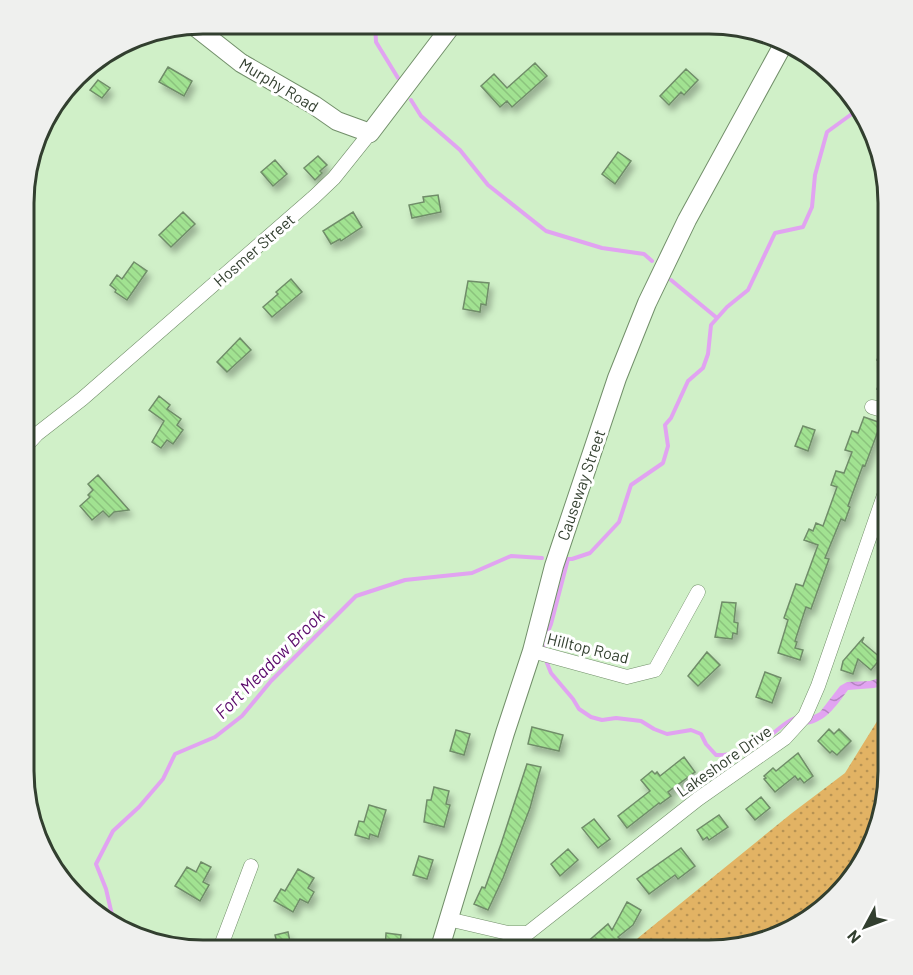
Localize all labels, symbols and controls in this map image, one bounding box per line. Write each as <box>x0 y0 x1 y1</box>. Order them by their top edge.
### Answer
street label: Murphy Road <box>236 53 322 116</box>
street label: Hosmer Street <box>209 209 298 290</box>
street label: Causeway Street <box>553 427 608 543</box>
water label: Fort Meadow Brook <box>210 604 329 723</box>
street label: Hilltop Road <box>545 628 631 667</box>
street label: Lakeshore Drive <box>673 721 775 800</box>
north arrow <box>835 897 895 957</box>
text: N <box>843 927 864 947</box>

